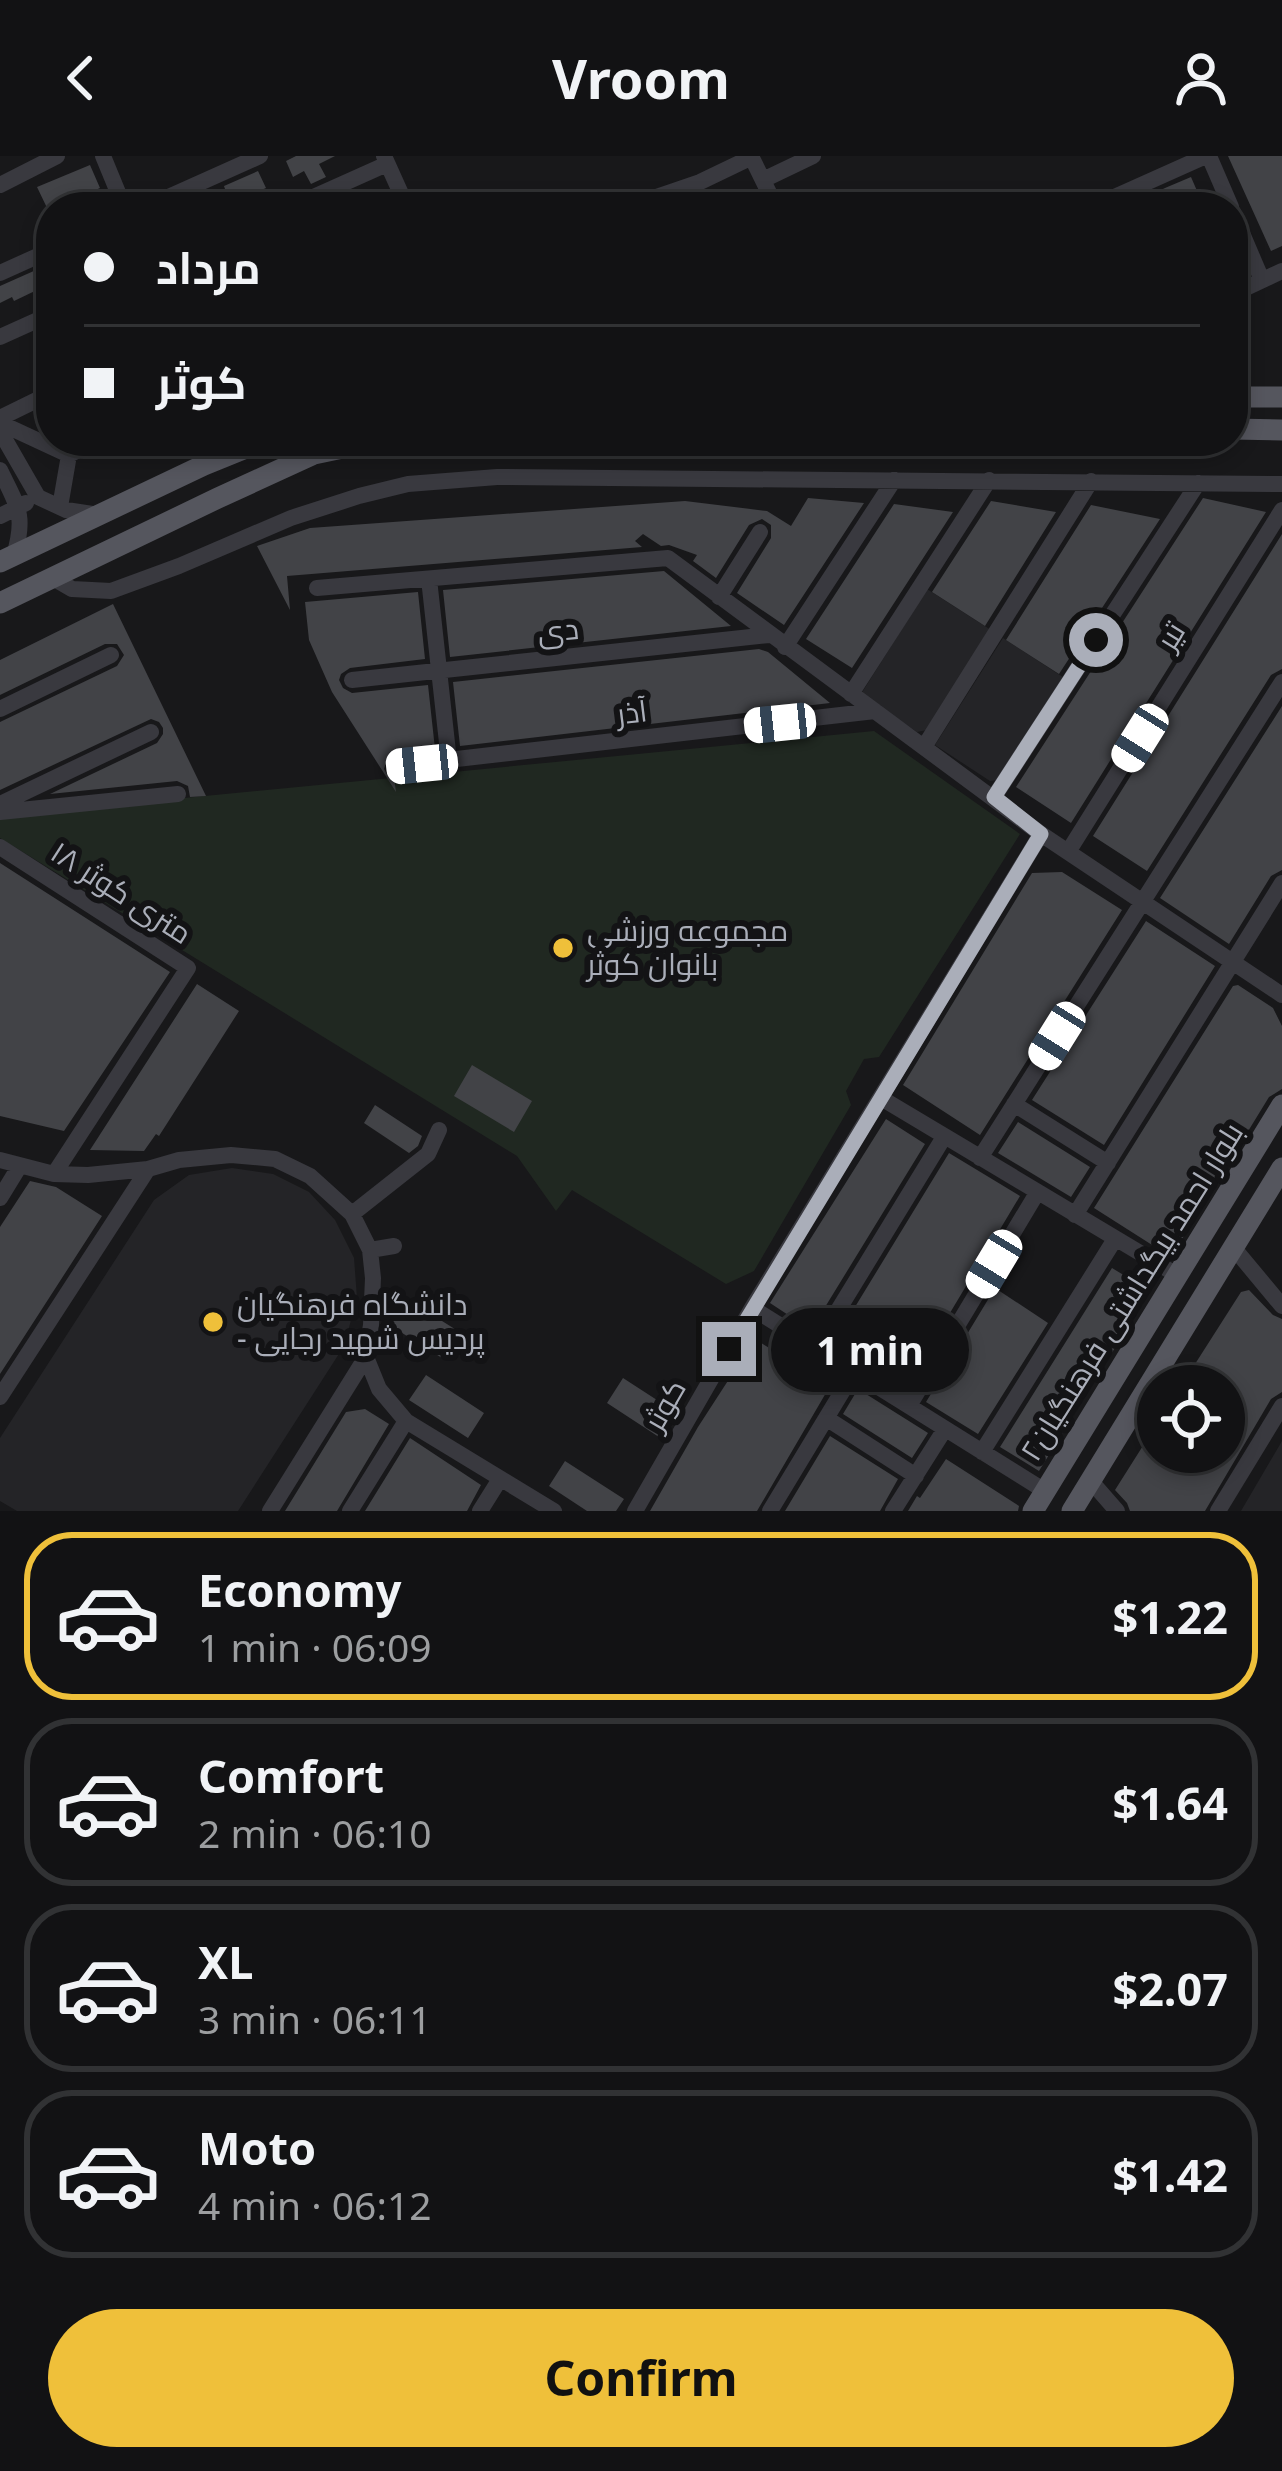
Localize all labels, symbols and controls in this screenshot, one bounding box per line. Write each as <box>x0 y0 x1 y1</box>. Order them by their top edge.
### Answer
text: Vroom <box>552 41 730 115</box>
icon: back <box>48 45 114 111</box>
icon: person <box>1168 45 1234 111</box>
text: مرداد <box>156 236 261 297</box>
text: کوثر <box>156 351 246 412</box>
street label: دی <box>535 607 581 652</box>
route start <box>1069 613 1123 667</box>
street label: تیر <box>1144 613 1194 659</box>
street label: آذر <box>612 689 649 734</box>
car <box>1106 698 1174 778</box>
car <box>742 701 818 745</box>
car <box>384 742 460 786</box>
street label: ۱۸ متری کوثر <box>43 831 200 953</box>
place label: مجموعه ورزشی بانوان کوثر <box>585 909 788 984</box>
marker: مجموعه ورزشی بانوان کوثر <box>550 935 576 961</box>
car <box>1023 996 1091 1076</box>
street label: بلوار احمد بیگداشتی فرهنگیان۲ <box>1010 1114 1252 1468</box>
car <box>960 1224 1028 1304</box>
place label: دانشگاه فرهنگیان - پردیس شهید رجایی <box>237 1283 484 1358</box>
callout: 1 min <box>771 1307 969 1391</box>
marker: دانشگاه فرهنگیان - پردیس شهید رجایی <box>200 1309 226 1335</box>
route end <box>702 1322 756 1376</box>
text: 1 min <box>816 1323 924 1376</box>
map controls <box>1137 1365 1245 1473</box>
button: locate <box>1137 1365 1245 1473</box>
street label: کوثر <box>632 1371 695 1439</box>
text: Economy <box>198 1559 402 1620</box>
icon: car <box>54 1562 162 1670</box>
text: $1.22 <box>1112 1586 1228 1647</box>
text: 1 min · 06:09 <box>198 1620 432 1673</box>
text: Comfort <box>198 1745 384 1806</box>
icon: car <box>54 1748 162 1856</box>
text: $1.64 <box>1112 1772 1228 1833</box>
text: 2 min · 06:10 <box>198 1806 432 1859</box>
text: XL <box>198 1931 253 1992</box>
icon: car <box>54 1934 162 2042</box>
text: $2.07 <box>1112 1958 1228 2019</box>
text: 3 min · 06:11 <box>198 1992 432 2045</box>
text: Moto <box>198 2117 316 2178</box>
icon: car <box>54 2120 162 2228</box>
text: $1.42 <box>1112 2144 1228 2205</box>
text: 4 min · 06:12 <box>198 2178 432 2231</box>
button: Confirm <box>48 2309 1234 2447</box>

